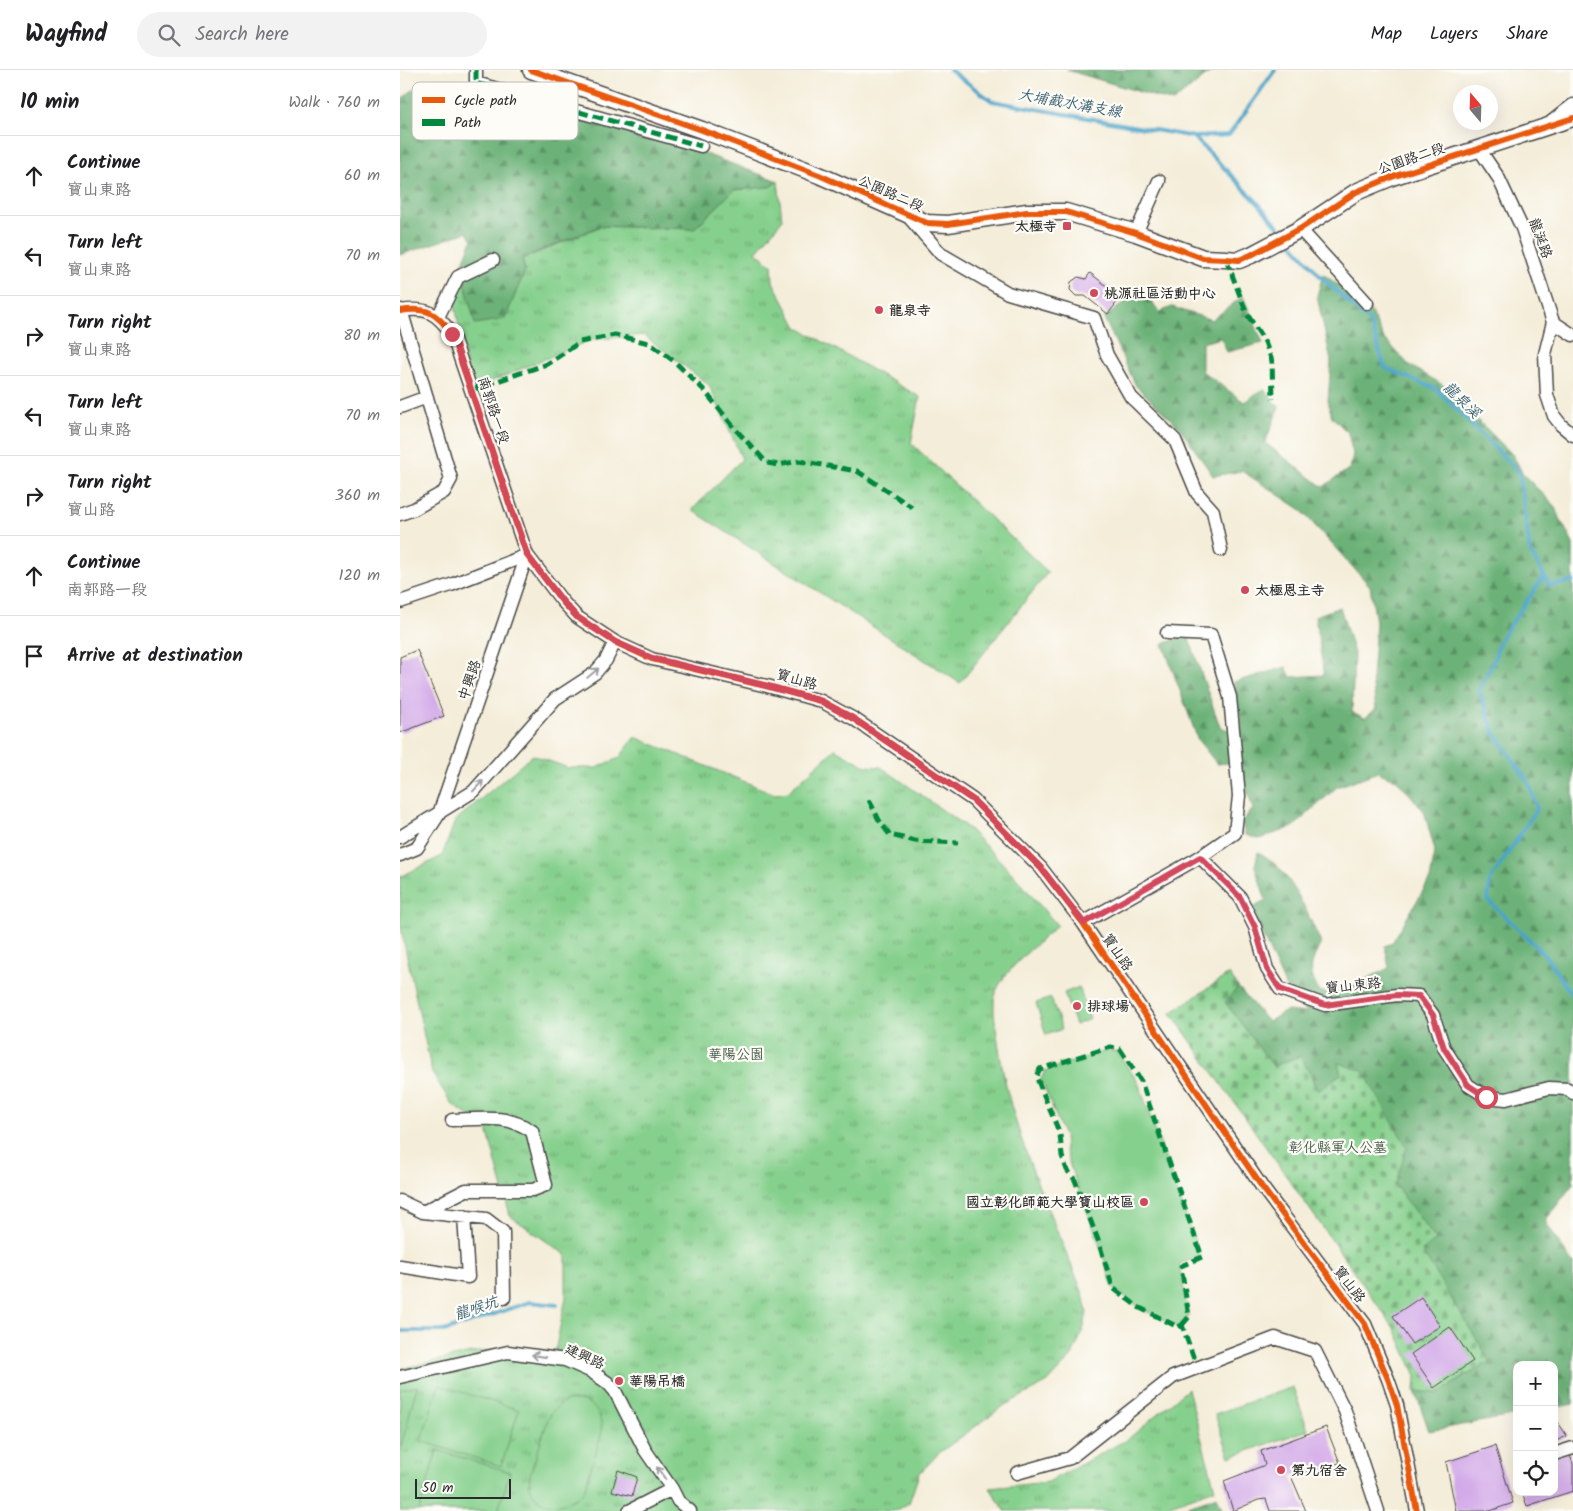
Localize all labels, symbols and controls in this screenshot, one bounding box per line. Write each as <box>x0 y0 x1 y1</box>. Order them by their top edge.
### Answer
search box <box>137 12 487 57</box>
text: Wayfind <box>25 15 107 54</box>
text: Search here <box>195 20 289 50</box>
text: Map <box>1371 20 1402 49</box>
text: Layers <box>1430 20 1478 49</box>
text: Share <box>1506 20 1548 49</box>
icon: search <box>155 21 183 49</box>
legend <box>412 82 578 140</box>
water label: 大埔截水溝支線 <box>1016 83 1125 125</box>
north arrow <box>1453 85 1498 130</box>
text: 10 min <box>20 86 80 119</box>
text: Walk · 760 m <box>289 90 380 115</box>
text: Cycle path <box>454 90 517 112</box>
text: Path <box>454 112 481 134</box>
street label: 公園路二段 <box>1375 137 1448 181</box>
text: Continue <box>67 148 140 178</box>
icon: ahead <box>20 162 48 190</box>
text: 60 m <box>344 163 380 188</box>
street label: 公園路二段 <box>854 170 927 218</box>
text: 寶山東路 <box>67 178 131 203</box>
street label: 龍涎路 <box>1523 215 1558 262</box>
place label: 太極寺 <box>1015 216 1057 238</box>
marker: 太極寺 <box>1061 220 1073 232</box>
text: Turn left <box>67 228 142 258</box>
icon: left <box>20 242 48 270</box>
text: 70 m <box>345 243 380 268</box>
text: 寶山東路 <box>67 258 131 283</box>
place label: 桃源社區活動中心 <box>1104 283 1216 305</box>
marker: 桃源社區活動中心 <box>1088 287 1100 299</box>
place label: 龍泉寺 <box>889 300 931 322</box>
marker: 龍泉寺 <box>873 304 885 316</box>
text: Turn right <box>67 308 152 338</box>
icon: right <box>20 322 48 350</box>
text: 80 m <box>343 323 380 348</box>
route end <box>441 323 464 346</box>
text: 寶山東路 <box>67 338 131 363</box>
street label: 南郭路一段 <box>471 374 515 447</box>
water label: 龍泉溪 <box>1437 376 1487 426</box>
text: Turn left <box>67 388 142 418</box>
icon: left <box>20 402 48 430</box>
text: 70 m <box>345 403 380 428</box>
text: 寶山東路 <box>67 418 131 443</box>
text: Turn right <box>67 468 152 498</box>
icon: right <box>20 482 48 510</box>
text: 360 m <box>335 483 380 508</box>
text: 寶山路 <box>67 498 115 523</box>
text: Continue <box>67 548 140 578</box>
icon: ahead <box>20 562 48 590</box>
text: 120 m <box>339 563 380 588</box>
text: 南郭路一段 <box>67 578 147 603</box>
place label: 太極恩主寺 <box>1255 580 1325 602</box>
marker: 太極恩主寺 <box>1239 584 1251 596</box>
text: Arrive at destination <box>67 641 243 671</box>
icon: arrive <box>20 642 48 670</box>
street label: 中興路 <box>453 657 487 704</box>
street label: 寶山路 <box>774 664 820 696</box>
one-way arrow <box>586 668 599 679</box>
one-way arrow <box>472 780 484 793</box>
street label: 寶山路 <box>1096 929 1138 976</box>
street label: 寶山東路 <box>1324 972 1382 1000</box>
place label: 排球場 <box>1087 996 1129 1018</box>
marker: 排球場 <box>1071 1000 1083 1012</box>
park label: 華陽公園 <box>708 1044 764 1066</box>
route start <box>1475 1086 1498 1109</box>
park label: 彰化縣軍人公墓 <box>1289 1137 1387 1159</box>
place label: 國立彰化師範大學寶山校區 <box>966 1192 1134 1214</box>
marker: 國立彰化師範大學寶山校區 <box>1138 1196 1150 1208</box>
street label: 寶山路 <box>1328 1261 1371 1308</box>
water label: 龍喉坑 <box>451 1290 503 1327</box>
street label: 建興路 <box>561 1338 608 1376</box>
one-way arrow <box>531 1351 547 1361</box>
map controls <box>1513 1361 1558 1496</box>
button: + <box>1513 1361 1558 1406</box>
place label: 華陽吊橋 <box>629 1371 685 1393</box>
marker: 華陽吊橋 <box>613 1375 625 1387</box>
button: − <box>1513 1406 1558 1451</box>
button: locate <box>1513 1451 1558 1496</box>
place label: 第九宿舍 <box>1291 1460 1347 1482</box>
marker: 第九宿舍 <box>1275 1464 1287 1476</box>
one-way arrow <box>656 1466 666 1480</box>
scale bar <box>415 1476 511 1499</box>
text: 50 m <box>422 1477 453 1499</box>

